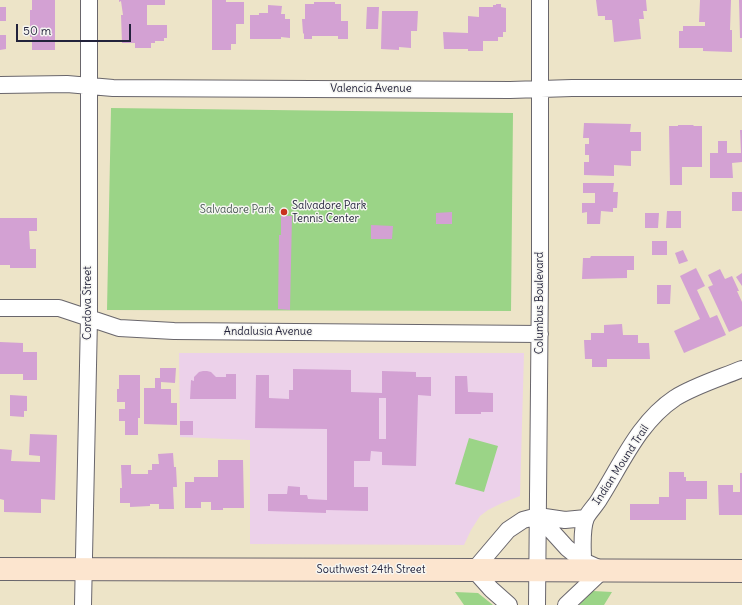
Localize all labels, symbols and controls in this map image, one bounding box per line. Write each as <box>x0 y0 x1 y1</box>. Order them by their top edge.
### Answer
scale bar <box>18 16 133 42</box>
text: 50 m <box>23 23 51 38</box>
street label: Valencia Avenue <box>330 82 412 96</box>
place label: Salvadore Park Tennis Center <box>292 199 366 225</box>
park label: Salvadore Park <box>200 203 274 217</box>
marker: Salvadore Park Tennis Center <box>279 207 289 217</box>
street label: Columbus Boulevard <box>533 252 547 354</box>
street label: Cordova Street <box>81 266 95 340</box>
street label: Andalusia Avenue <box>224 325 312 339</box>
street label: Indian Mound Trail <box>590 423 652 507</box>
street label: Southwest 24th Street <box>317 563 425 577</box>

